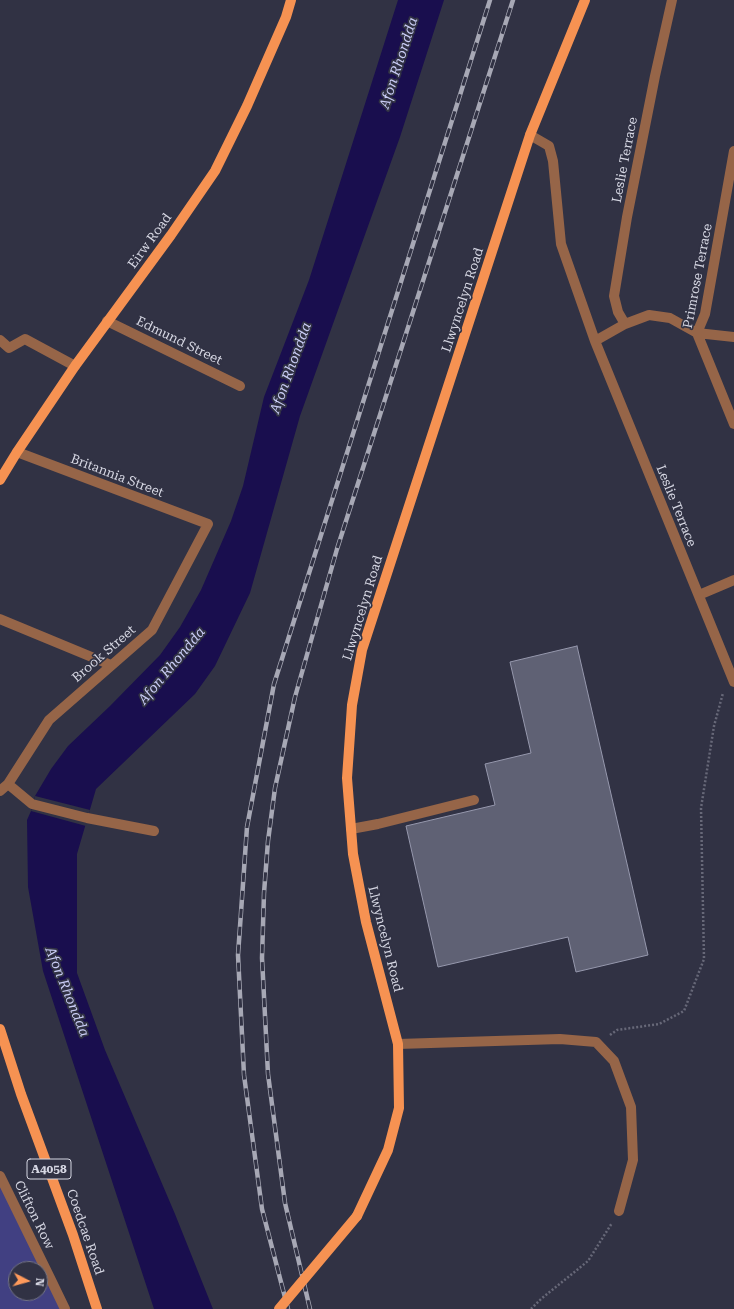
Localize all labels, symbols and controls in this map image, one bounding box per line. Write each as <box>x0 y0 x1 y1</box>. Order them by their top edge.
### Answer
water label: Afon Rhondda <box>376 15 422 111</box>
street label: Leslie Terrace <box>609 116 641 204</box>
street label: Eirw Road <box>125 211 175 271</box>
street label: Primrose Terrace <box>680 222 716 330</box>
street label: Llwyncelyn Road <box>439 246 487 354</box>
street label: Edmund Street <box>133 313 225 369</box>
water label: Afon Rhondda <box>267 320 315 416</box>
street label: Britannia Street <box>68 451 166 501</box>
street label: Leslie Terrace <box>652 463 700 549</box>
street label: Llwyncelyn Road <box>340 554 386 662</box>
street label: Brook Street <box>69 622 139 686</box>
water label: Afon Rhondda <box>135 624 209 708</box>
street label: Llwyncelyn Road <box>364 884 406 994</box>
water label: Afon Rhondda <box>41 945 93 1039</box>
road number: A4058 <box>27 1159 71 1179</box>
street label: Clifton Row <box>11 1178 57 1252</box>
street label: Coedcae Road <box>63 1187 107 1277</box>
north arrow <box>8 1261 48 1301</box>
text: N <box>33 1277 46 1287</box>

